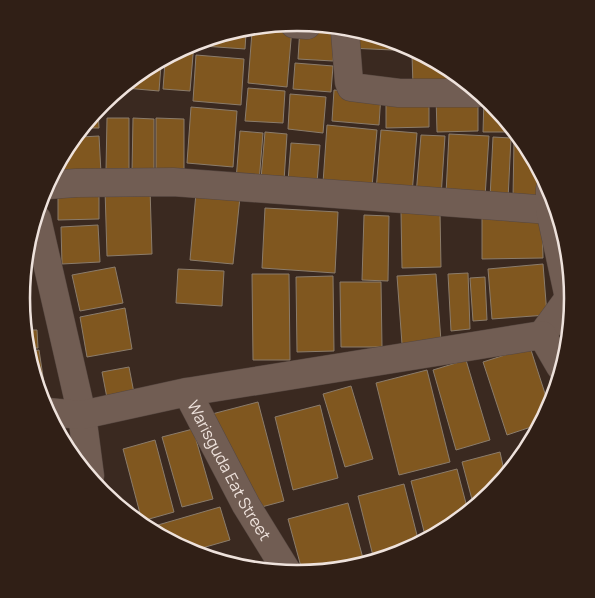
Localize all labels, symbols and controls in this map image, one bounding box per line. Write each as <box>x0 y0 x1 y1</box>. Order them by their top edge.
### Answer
street label: Warisguda Eat Street <box>182 397 276 545</box>

